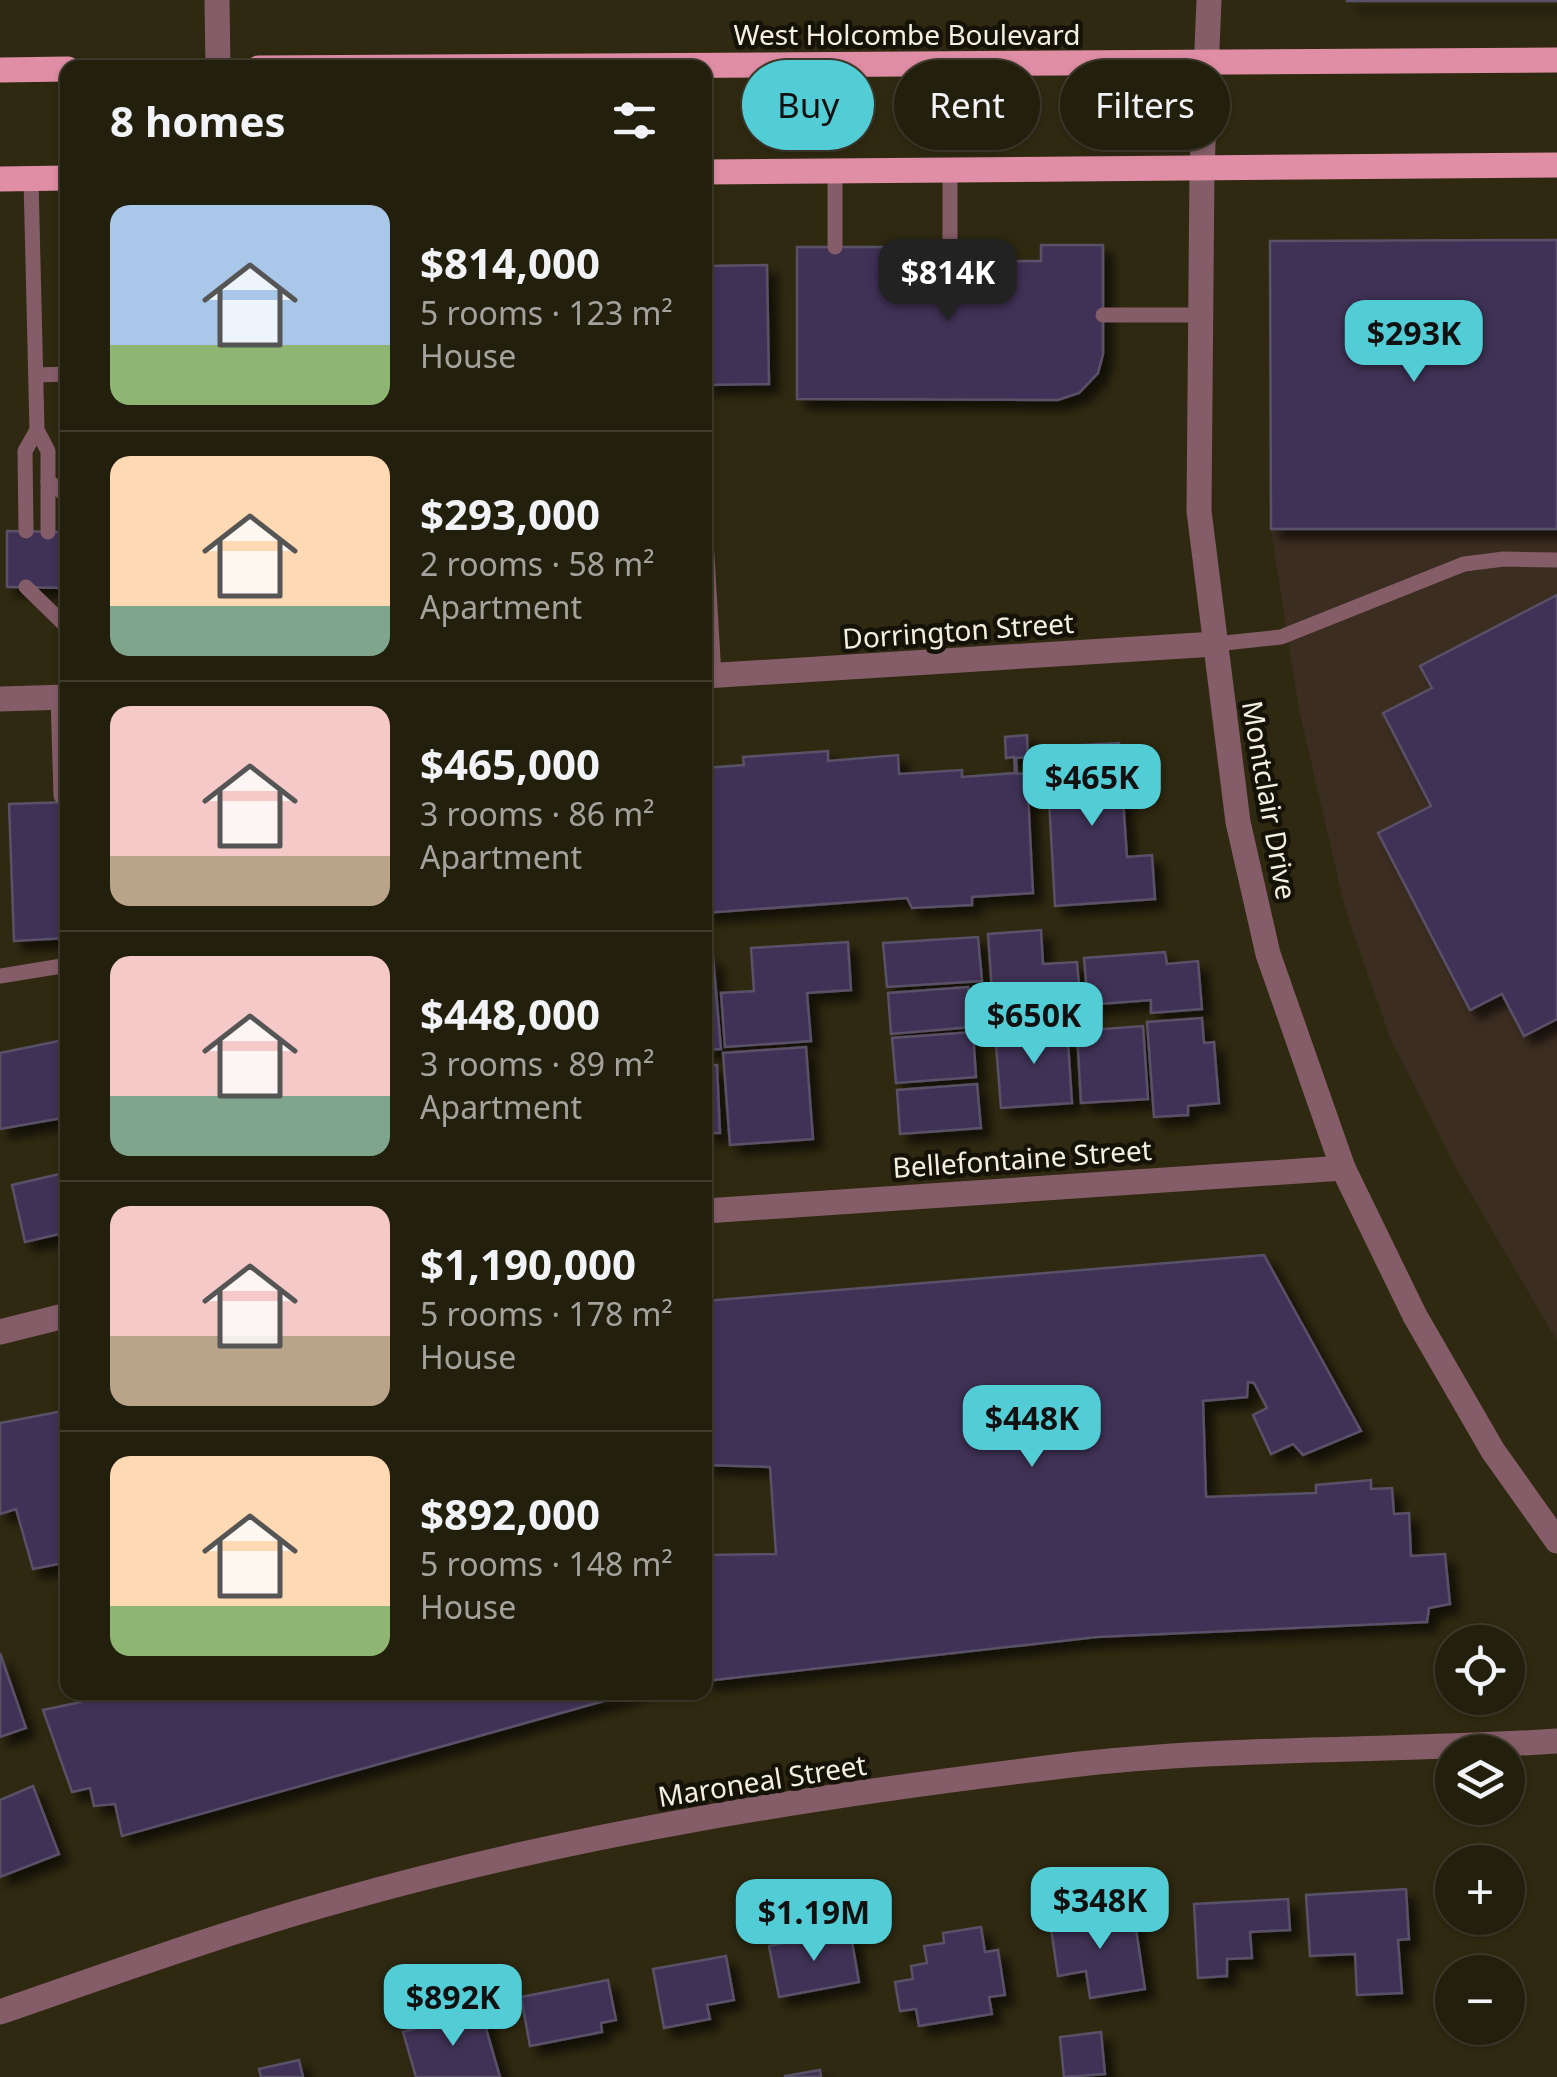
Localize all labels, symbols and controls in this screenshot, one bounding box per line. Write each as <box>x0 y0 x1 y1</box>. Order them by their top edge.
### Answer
street label: West Holcombe Boulevard <box>734 15 1080 53</box>
chip: Buy <box>742 60 874 150</box>
chip: Rent <box>894 60 1040 150</box>
chip: Filters <box>1060 60 1230 150</box>
text: 8 homes <box>110 92 286 149</box>
icon: filters <box>607 93 662 148</box>
text: $814,000 <box>420 234 600 291</box>
pin: $814K <box>878 239 1018 324</box>
icon: home <box>190 245 310 365</box>
text: $814K <box>901 250 995 293</box>
text: 5 rooms · 123 m² <box>420 291 673 334</box>
pin: $293K <box>1344 300 1484 385</box>
text: $293K <box>1367 311 1461 354</box>
text: House <box>420 334 516 377</box>
text: $293,000 <box>420 485 600 542</box>
icon: home <box>190 496 310 616</box>
text: 2 rooms · 58 m² <box>420 542 654 585</box>
text: Apartment <box>420 585 582 628</box>
street label: Dorrington Street <box>841 603 1075 657</box>
street label: Montclair Drive <box>1234 698 1306 902</box>
text: $465,000 <box>420 735 600 792</box>
pin: $465K <box>1022 744 1162 829</box>
icon: home <box>190 746 310 866</box>
text: $465K <box>1045 755 1139 798</box>
text: 3 rooms · 86 m² <box>420 792 654 835</box>
text: Apartment <box>420 835 582 878</box>
pin: $650K <box>964 982 1104 1067</box>
text: $448,000 <box>420 985 600 1042</box>
text: $650K <box>987 993 1081 1036</box>
icon: home <box>190 996 310 1116</box>
text: 3 rooms · 89 m² <box>420 1042 654 1085</box>
text: Apartment <box>420 1085 582 1128</box>
street label: Bellefontaine Street <box>891 1130 1153 1186</box>
text: $1,190,000 <box>420 1235 636 1292</box>
icon: home <box>190 1246 310 1366</box>
text: 5 rooms · 178 m² <box>420 1292 673 1335</box>
text: House <box>420 1335 516 1378</box>
pin: $448K <box>962 1385 1102 1470</box>
text: $448K <box>985 1396 1079 1439</box>
text: $892,000 <box>420 1485 600 1542</box>
icon: home <box>190 1496 310 1616</box>
text: 5 rooms · 148 m² <box>420 1542 673 1585</box>
text: House <box>420 1585 516 1628</box>
map controls <box>1435 1625 1525 2045</box>
button: locate <box>1435 1625 1525 1715</box>
button: layers <box>1435 1735 1525 1825</box>
street label: Maroneal Street <box>655 1745 869 1815</box>
button: + <box>1435 1845 1525 1935</box>
pin: $348K <box>1030 1867 1170 1952</box>
text: $348K <box>1053 1878 1147 1921</box>
pin: $1.19M <box>733 1879 895 1964</box>
text: $1.19M <box>758 1890 870 1933</box>
button: − <box>1435 1955 1525 2045</box>
pin: $892K <box>383 1964 523 2049</box>
text: $892K <box>406 1975 500 2018</box>

